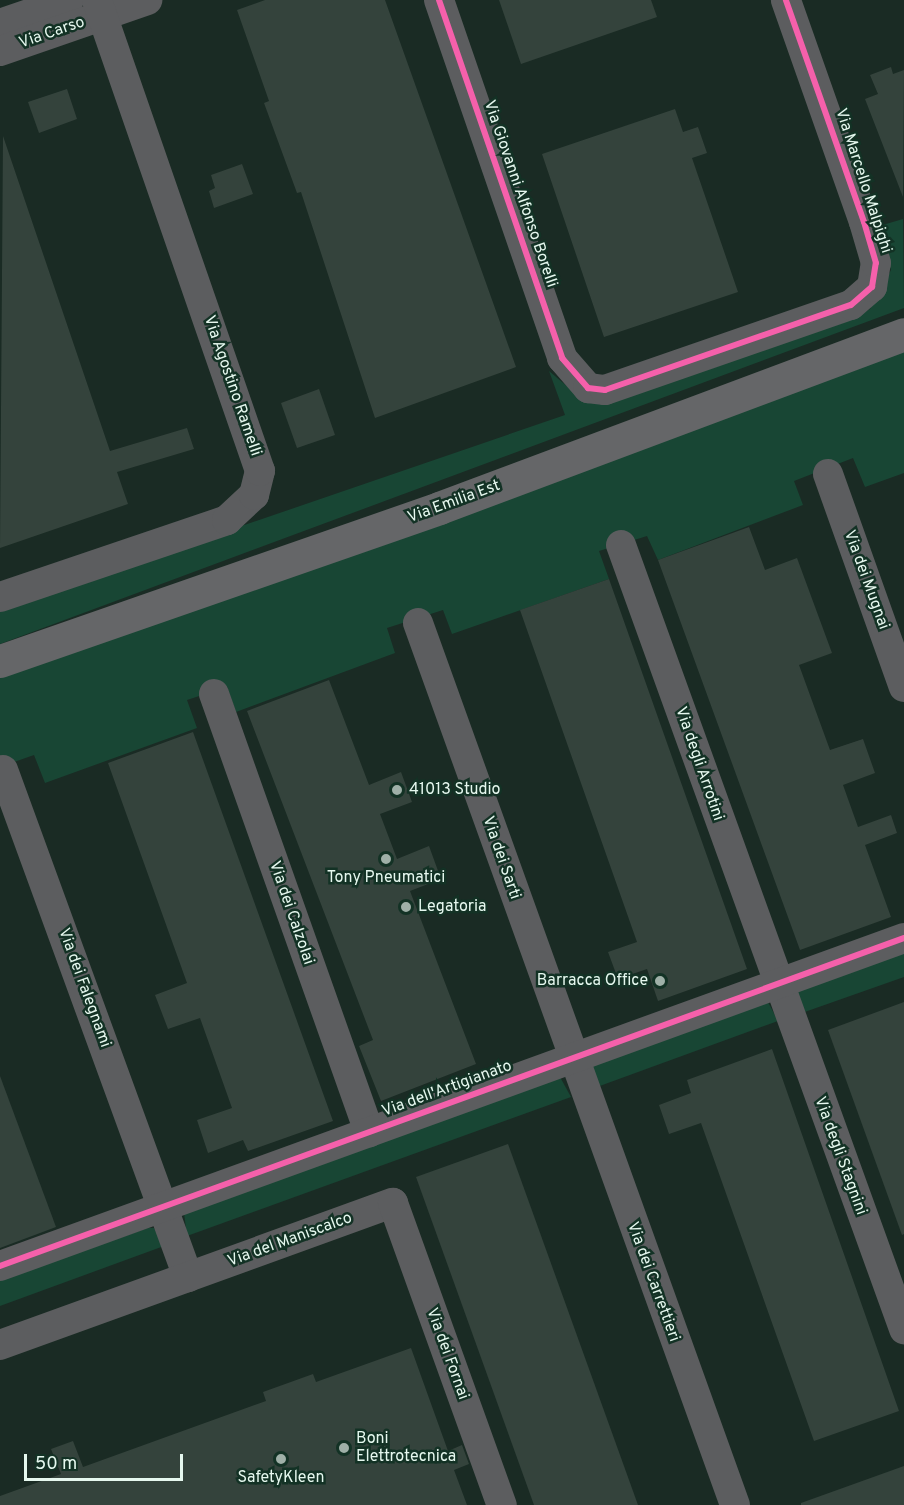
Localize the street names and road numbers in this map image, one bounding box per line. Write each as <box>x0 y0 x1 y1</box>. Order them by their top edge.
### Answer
street label: Via Carso <box>17 13 87 53</box>
street label: Via Giovanni Alfonso Borelli <box>479 98 561 290</box>
street label: Via Marcello Malpighi <box>830 106 896 256</box>
street label: Via Agostino Ramelli <box>199 313 265 459</box>
street label: Via Emilia Est <box>405 476 503 528</box>
street label: Via dei Mugnai <box>839 528 893 632</box>
street label: Via degli Arrotini <box>670 704 728 824</box>
street label: Via dei Sarti <box>478 814 524 902</box>
street label: Via dei Calzolai <box>264 859 318 967</box>
street label: Via dei Falegnami <box>53 926 115 1050</box>
street label: Via dell'Artigianato <box>379 1057 515 1121</box>
street label: Via degli Stagnini <box>810 1094 870 1218</box>
street label: Via del Maniscalco <box>225 1209 355 1271</box>
street label: Via dei Carrettieri <box>622 1219 684 1345</box>
street label: Via dei Fornai <box>421 1305 473 1403</box>

